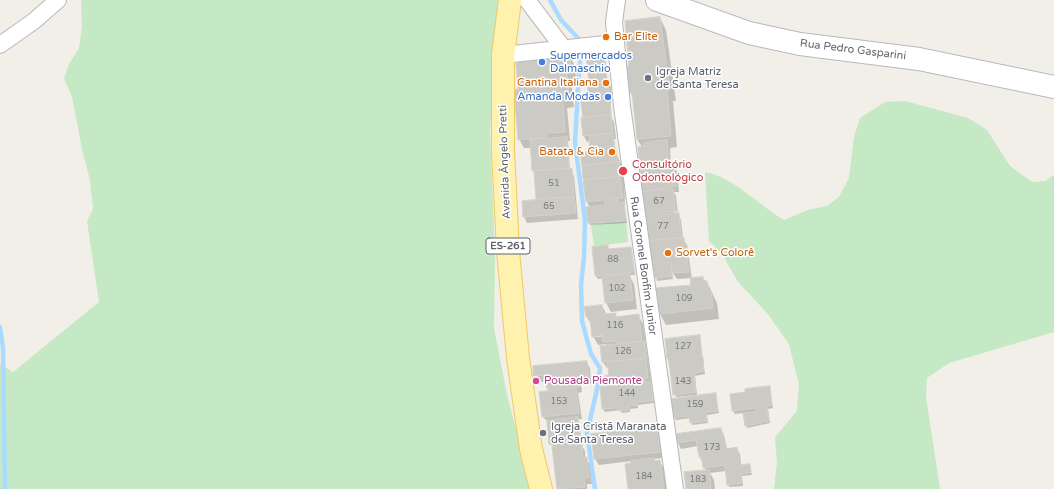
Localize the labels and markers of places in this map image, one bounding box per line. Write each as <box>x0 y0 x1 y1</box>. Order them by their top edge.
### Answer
place label: Bar Elite <box>614 30 658 44</box>
marker: Bar Elite <box>601 32 611 42</box>
place label: Supermercados Dalmaschio <box>550 49 632 75</box>
marker: Supermercados Dalmaschio <box>537 57 547 67</box>
place label: Igreja Matriz de Santa Teresa <box>656 65 739 91</box>
marker: Igreja Matriz de Santa Teresa <box>643 73 653 83</box>
place label: Cantina Italiana <box>517 76 598 90</box>
marker: Cantina Italiana <box>601 78 611 88</box>
place label: Amanda Modas <box>517 90 600 104</box>
marker: Amanda Modas <box>603 92 613 102</box>
place label: Batata & Cia <box>539 145 604 159</box>
marker: Batata & Cia <box>607 147 617 157</box>
place label: Consultório Odontológico <box>632 158 703 184</box>
marker: Consultório Odontológico <box>617 165 629 177</box>
place label: Sorvet's Colorê <box>676 246 754 260</box>
marker: Sorvet's Colorê <box>663 248 673 258</box>
place label: Pousada Piemonte <box>544 374 642 388</box>
marker: Pousada Piemonte <box>531 376 541 386</box>
place label: Igreja Cristã Maranata de Santa Teresa <box>551 420 666 446</box>
marker: Igreja Cristã Maranata de Santa Teresa <box>538 428 548 438</box>

